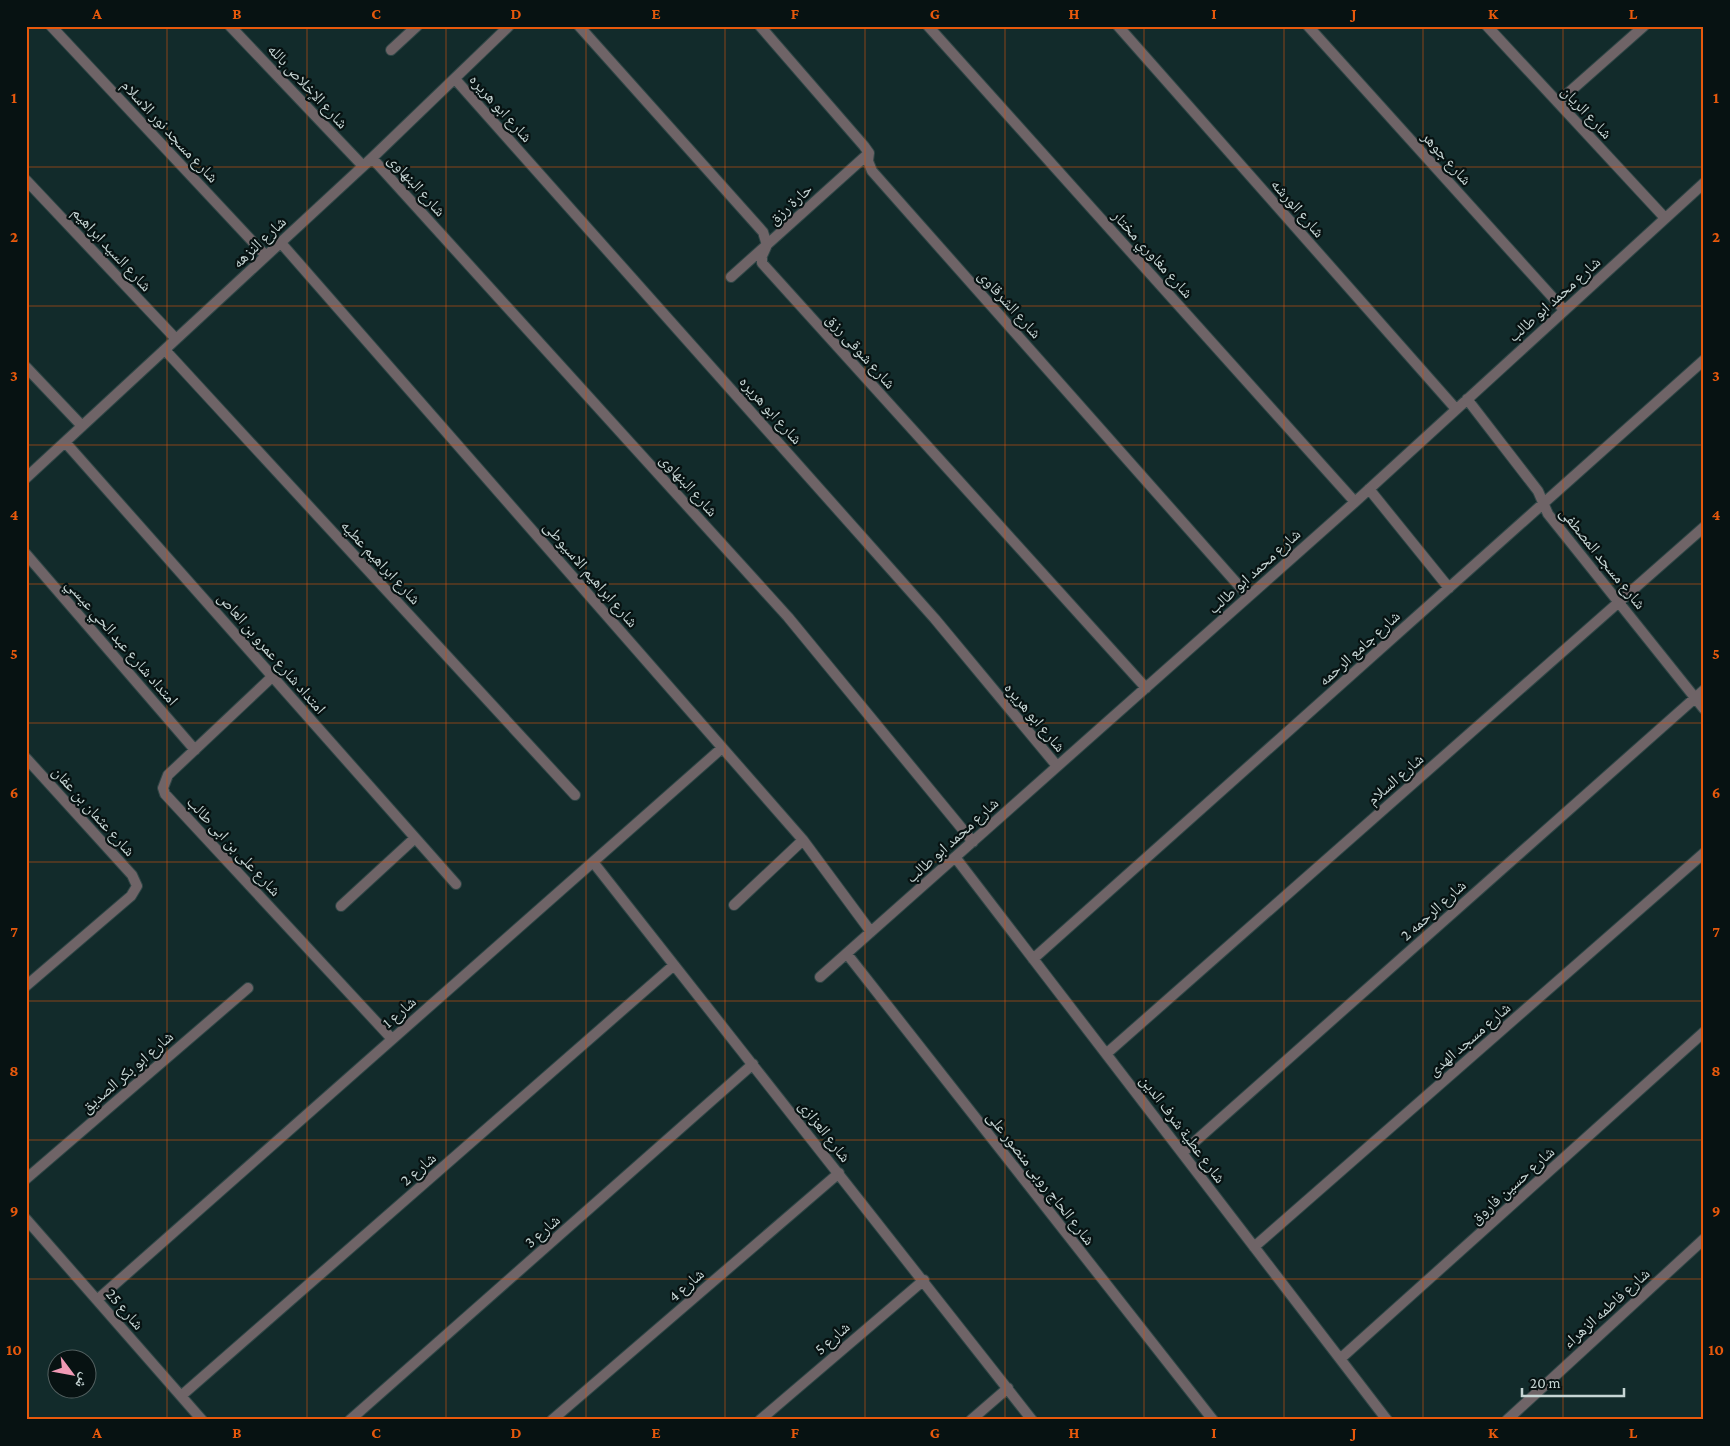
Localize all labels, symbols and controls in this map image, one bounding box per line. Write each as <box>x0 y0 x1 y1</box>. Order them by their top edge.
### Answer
text: A <box>91 5 102 22</box>
text: B <box>232 5 242 22</box>
text: C <box>371 5 381 22</box>
text: D <box>510 5 522 22</box>
text: E <box>651 5 661 22</box>
text: F <box>791 5 800 22</box>
text: G <box>930 5 940 22</box>
text: H <box>1069 5 1080 22</box>
text: I <box>1211 5 1217 22</box>
text: J <box>1349 5 1357 22</box>
text: K <box>1488 5 1499 22</box>
text: L <box>1629 5 1638 22</box>
street label: شارع الإخلاص بالله <box>263 40 351 133</box>
street label: شارع ابو هريره <box>465 71 536 147</box>
street label: شارع مسجد نور الاسلام <box>117 76 222 187</box>
street label: شارع الريان <box>1557 82 1616 143</box>
text: 1 <box>11 89 17 106</box>
text: 1 <box>1713 89 1719 106</box>
street label: شارع جوهر <box>1417 127 1475 189</box>
street label: شارع البنهاوى <box>383 151 449 221</box>
street label: شارع الورشه <box>1266 175 1328 242</box>
street label: حارة رزق <box>765 180 817 229</box>
street label: شارع السيد ابراهيم <box>67 204 155 296</box>
street label: شارع مغاوري مختار <box>1106 206 1197 304</box>
street label: شارع النزهه <box>229 213 291 273</box>
text: 2 <box>10 228 18 245</box>
text: 2 <box>1712 228 1720 245</box>
street label: شارع محمد ابو طالب <box>1504 253 1605 346</box>
street label: شارع الشرقاوى <box>973 266 1045 343</box>
street label: شارع شوقى رزق <box>821 310 899 393</box>
text: 3 <box>10 367 18 384</box>
text: 3 <box>1712 367 1720 384</box>
street label: شارع ابو هريره <box>735 373 806 449</box>
street label: شارع البنهاوى <box>655 451 721 521</box>
street label: شارع مسجد المصطفى <box>1555 504 1649 614</box>
text: 4 <box>10 506 19 523</box>
text: 4 <box>1712 506 1721 523</box>
street label: شارع ابراهيم عطيه <box>336 517 424 609</box>
street label: شارع ابراهيم الاسيوطى <box>539 518 642 632</box>
street label: شارع محمد ابو طالب <box>1204 525 1305 618</box>
street label: امتداد شارع عبد الحي عيسي <box>59 575 182 711</box>
street label: امتداد شارع عمرو بن العاص <box>213 589 329 718</box>
street label: شارع جامع الرحمه <box>1315 607 1404 690</box>
text: 5 <box>10 645 18 662</box>
text: 5 <box>1712 645 1720 662</box>
street label: شارع ابو هريره <box>1000 679 1069 756</box>
street label: شارع السلام <box>1363 750 1428 809</box>
street label: شارع عثمان بن عفان <box>48 763 139 861</box>
text: 6 <box>10 784 18 801</box>
text: 6 <box>1712 784 1720 801</box>
street label: شارع على بن ابى طالب <box>182 793 284 900</box>
street label: شارع محمد ابو طالب <box>902 794 1003 887</box>
street label: شارع الرحمه 2 <box>1397 876 1470 945</box>
text: 7 <box>10 923 18 940</box>
text: 7 <box>1712 923 1720 940</box>
street label: شارع 1 <box>379 993 421 1033</box>
street label: شارع مسجد الهدى <box>1424 999 1515 1081</box>
street label: شارع ابو بكر الصديق <box>78 1027 178 1118</box>
text: 8 <box>9 1062 19 1079</box>
text: 8 <box>1711 1062 1721 1079</box>
street label: شارع عطية شرف الدين <box>1135 1072 1229 1188</box>
street label: شارع العزازى <box>794 1097 854 1166</box>
street label: شارع الحاج روبى منصور على <box>982 1108 1098 1249</box>
street label: شارع حسين فاروق <box>1467 1143 1559 1229</box>
street label: شارع 2 <box>397 1149 440 1190</box>
text: 9 <box>10 1202 18 1219</box>
text: 9 <box>1712 1202 1720 1219</box>
street label: شارع 3 <box>521 1211 564 1252</box>
street label: شارع 4 <box>665 1265 709 1307</box>
street label: شارع فاطمه الزهراء <box>1559 1265 1654 1353</box>
street label: شارع 25 <box>101 1285 147 1334</box>
street label: شارع 5 <box>811 1318 854 1359</box>
text: 10 <box>6 1341 22 1358</box>
text: 10 <box>1708 1341 1724 1358</box>
north arrow <box>48 1348 98 1398</box>
scale bar <box>1522 1366 1625 1398</box>
text: ش <box>71 1370 94 1392</box>
text: 20 m <box>1530 1375 1561 1391</box>
text: A <box>91 1424 102 1441</box>
text: B <box>232 1424 242 1441</box>
text: C <box>371 1424 381 1441</box>
text: D <box>510 1424 522 1441</box>
text: E <box>651 1424 661 1441</box>
text: F <box>791 1424 800 1441</box>
text: G <box>930 1424 940 1441</box>
text: H <box>1069 1424 1080 1441</box>
text: I <box>1211 1424 1217 1441</box>
text: J <box>1349 1424 1357 1441</box>
text: K <box>1488 1424 1499 1441</box>
text: L <box>1629 1424 1638 1441</box>

